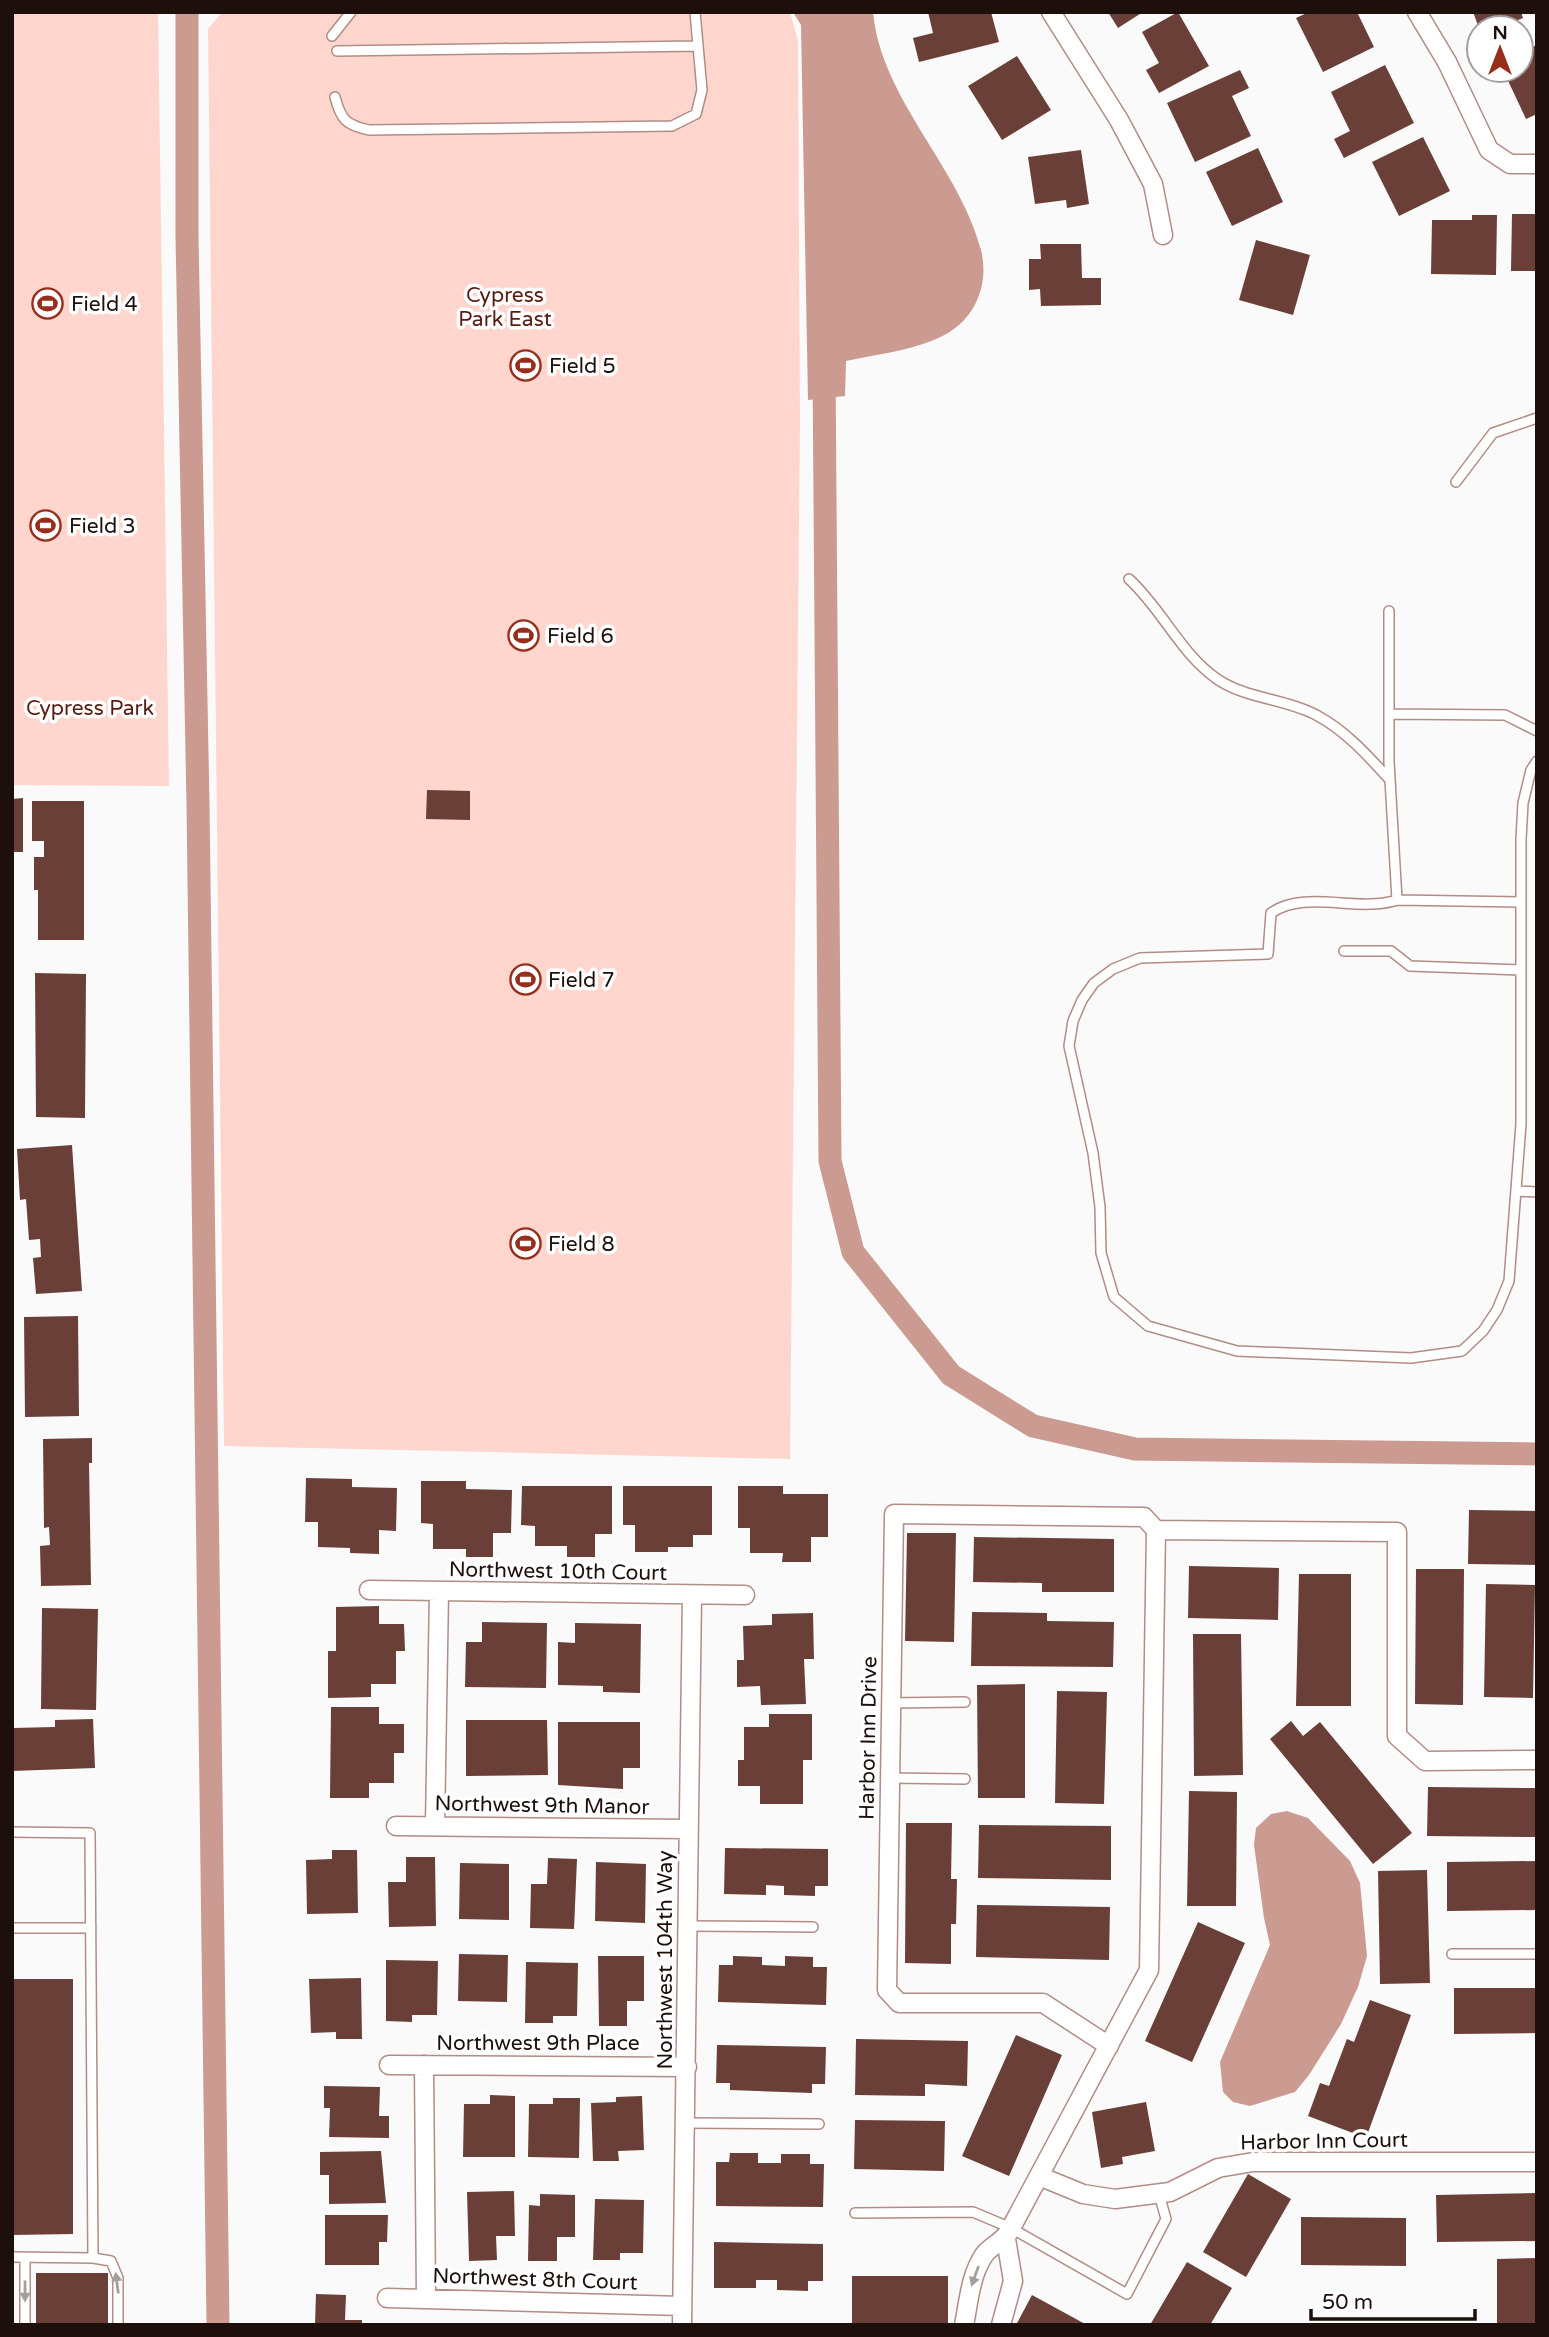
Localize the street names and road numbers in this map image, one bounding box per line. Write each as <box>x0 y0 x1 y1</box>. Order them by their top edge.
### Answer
street label: Northwest 10th Court <box>449 1557 667 1586</box>
street label: Harbor Inn Drive <box>855 1656 882 1820</box>
street label: Northwest 9th Manor <box>434 1791 650 1820</box>
street label: Northwest 104th Way <box>653 1851 678 2069</box>
street label: Northwest 9th Place <box>436 2031 640 2056</box>
street label: Harbor Inn Court <box>1240 2128 1408 2155</box>
street label: Northwest 8th Court <box>432 2263 638 2296</box>

